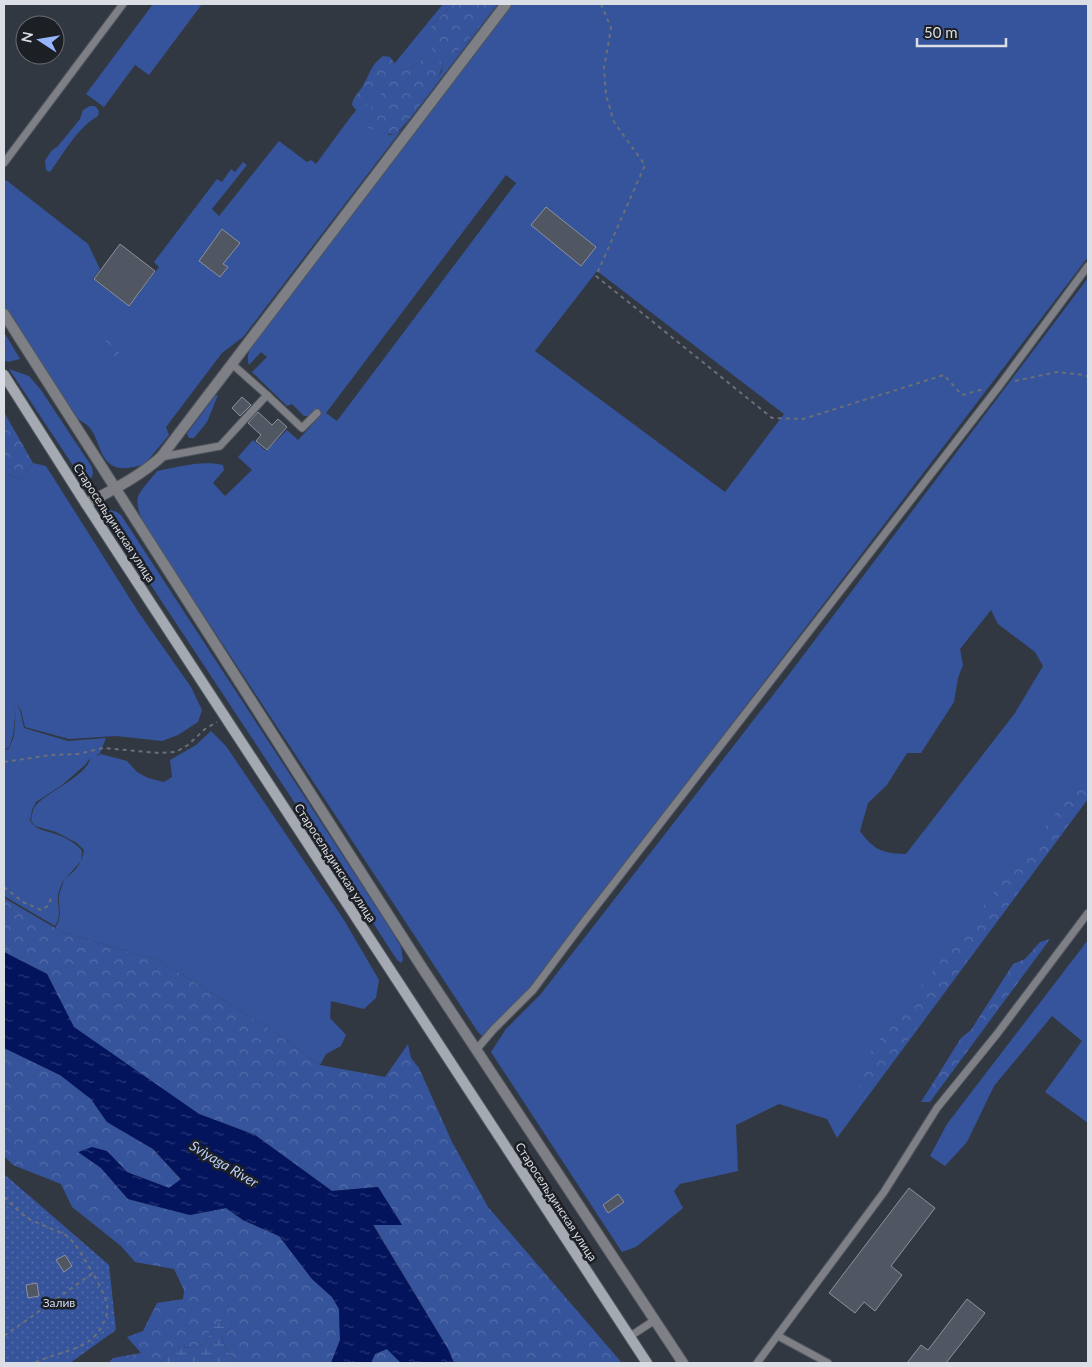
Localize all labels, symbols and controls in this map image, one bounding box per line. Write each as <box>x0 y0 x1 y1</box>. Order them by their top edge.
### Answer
north arrow <box>15 15 65 65</box>
scale bar <box>917 15 1006 47</box>
text: 50 m <box>924 23 958 41</box>
text: N <box>17 30 36 44</box>
street label: Старосельдинская улица <box>70 460 159 585</box>
street label: Старосельдинская улица <box>291 800 380 925</box>
water label: Sviyaga River <box>187 1137 262 1191</box>
street label: Старосельдинская улица <box>512 1139 601 1264</box>
park label: Залив <box>43 1295 75 1310</box>

